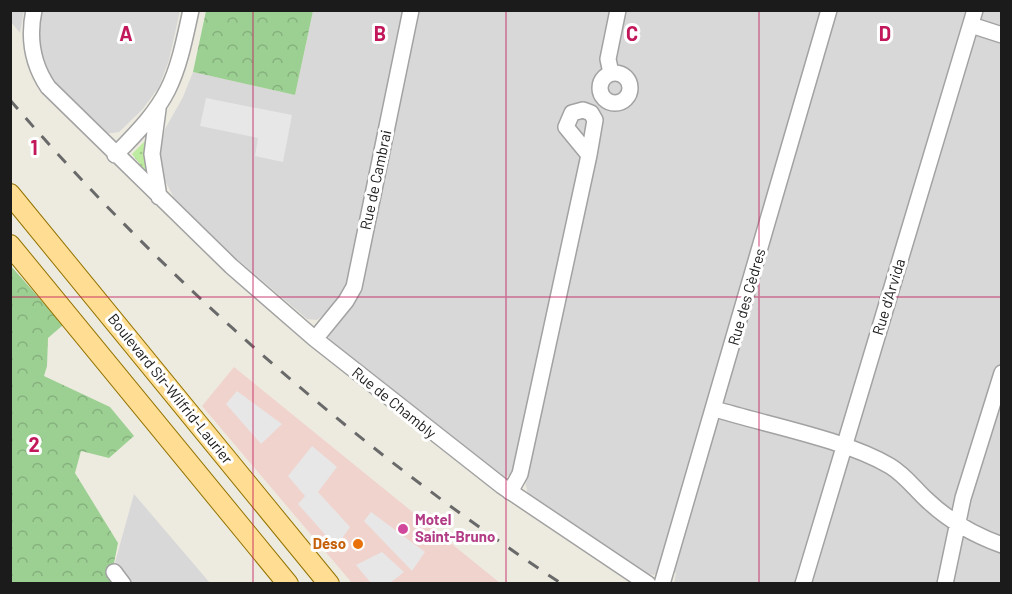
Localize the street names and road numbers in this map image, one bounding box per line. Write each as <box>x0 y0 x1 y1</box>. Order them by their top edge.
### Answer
street label: Rue de Cambrai <box>356 128 394 231</box>
street label: Rue des Cèdres <box>724 246 769 347</box>
street label: Rue d'Arvida <box>868 256 908 337</box>
street label: Boulevard Sir-Wilfrid-Laurier <box>105 310 237 468</box>
street label: Rue de Chambly <box>349 363 440 442</box>

